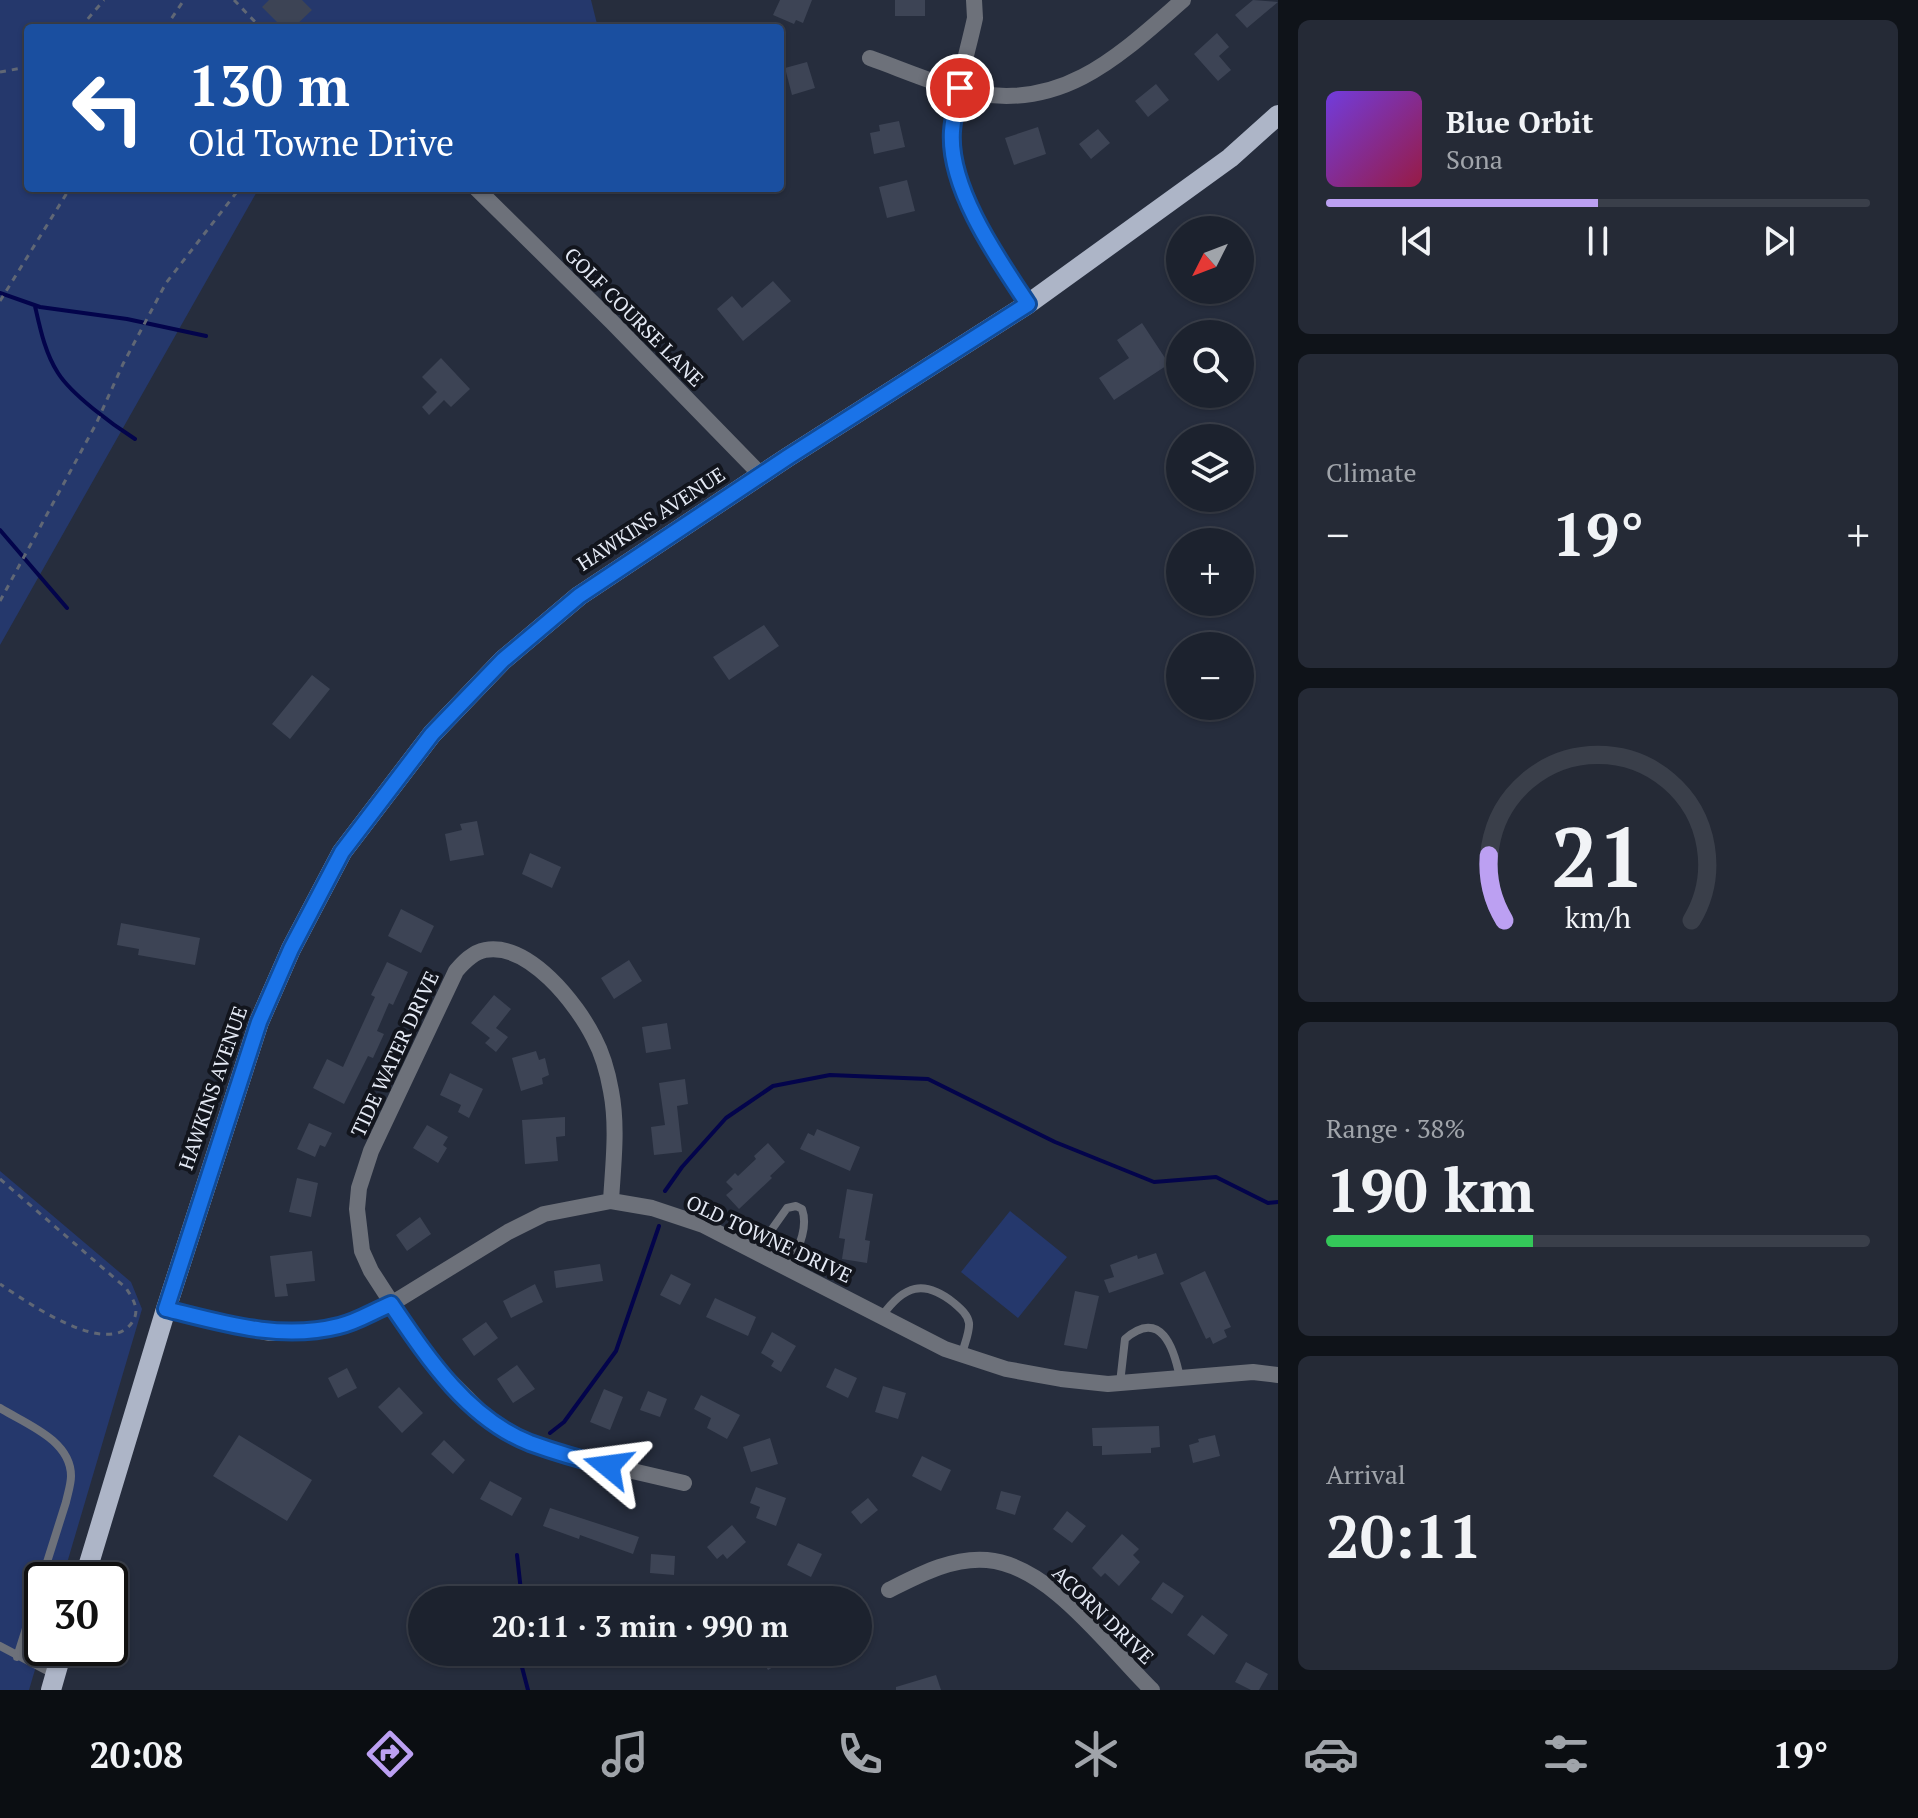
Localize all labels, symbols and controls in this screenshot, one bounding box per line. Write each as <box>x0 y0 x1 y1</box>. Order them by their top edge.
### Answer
text: 130 m <box>188 48 350 122</box>
pin <box>926 54 994 122</box>
icon: left <box>56 56 160 160</box>
icon: arrive <box>938 66 982 110</box>
text: Blue Orbit <box>1446 102 1593 142</box>
text: Old Towne Drive <box>188 119 454 166</box>
text: Sona <box>1446 142 1503 176</box>
north arrow <box>1166 216 1254 304</box>
map controls <box>1166 216 1254 720</box>
icon: previous <box>1395 219 1439 263</box>
icon: pause <box>1576 219 1620 263</box>
icon: next <box>1757 219 1801 263</box>
street label: GOLF COURSE LANE <box>559 241 710 392</box>
button: search <box>1166 320 1254 408</box>
button: layers <box>1166 424 1254 512</box>
text: Climate <box>1326 455 1417 489</box>
street label: HAWKINS AVENUE <box>571 461 730 577</box>
text: 19° <box>1552 494 1644 573</box>
text: − <box>1326 505 1349 564</box>
text: + <box>1847 505 1870 564</box>
button: + <box>1166 528 1254 616</box>
button: − <box>1166 632 1254 720</box>
text: 21 <box>1551 801 1645 911</box>
text: km/h <box>1565 898 1631 936</box>
street label: TIDE WATER DRIVE <box>344 967 445 1141</box>
street label: HAWKINS AVENUE <box>172 1002 253 1173</box>
text: Range · 38% <box>1326 1111 1465 1145</box>
text: 190 km <box>1326 1150 1534 1229</box>
street label: OLD TOWNE DRIVE <box>682 1188 856 1289</box>
position arrow <box>566 1424 650 1508</box>
text: Arrival <box>1326 1457 1406 1491</box>
text: 20:11 <box>1326 1496 1482 1575</box>
street label: ACORN DRIVE <box>1047 1559 1160 1670</box>
speed limit sign: 30 <box>24 1562 128 1666</box>
text: 20:11 · 3 min · 990 m <box>492 1606 788 1646</box>
icon: directions <box>362 1726 418 1782</box>
icon: music <box>597 1726 653 1782</box>
icon: phone <box>832 1726 888 1782</box>
icon: climate <box>1068 1726 1124 1782</box>
icon: car <box>1303 1726 1359 1782</box>
icon: filters <box>1538 1726 1594 1782</box>
text: 20:08 <box>90 1731 183 1778</box>
text: 19° <box>1773 1731 1828 1778</box>

